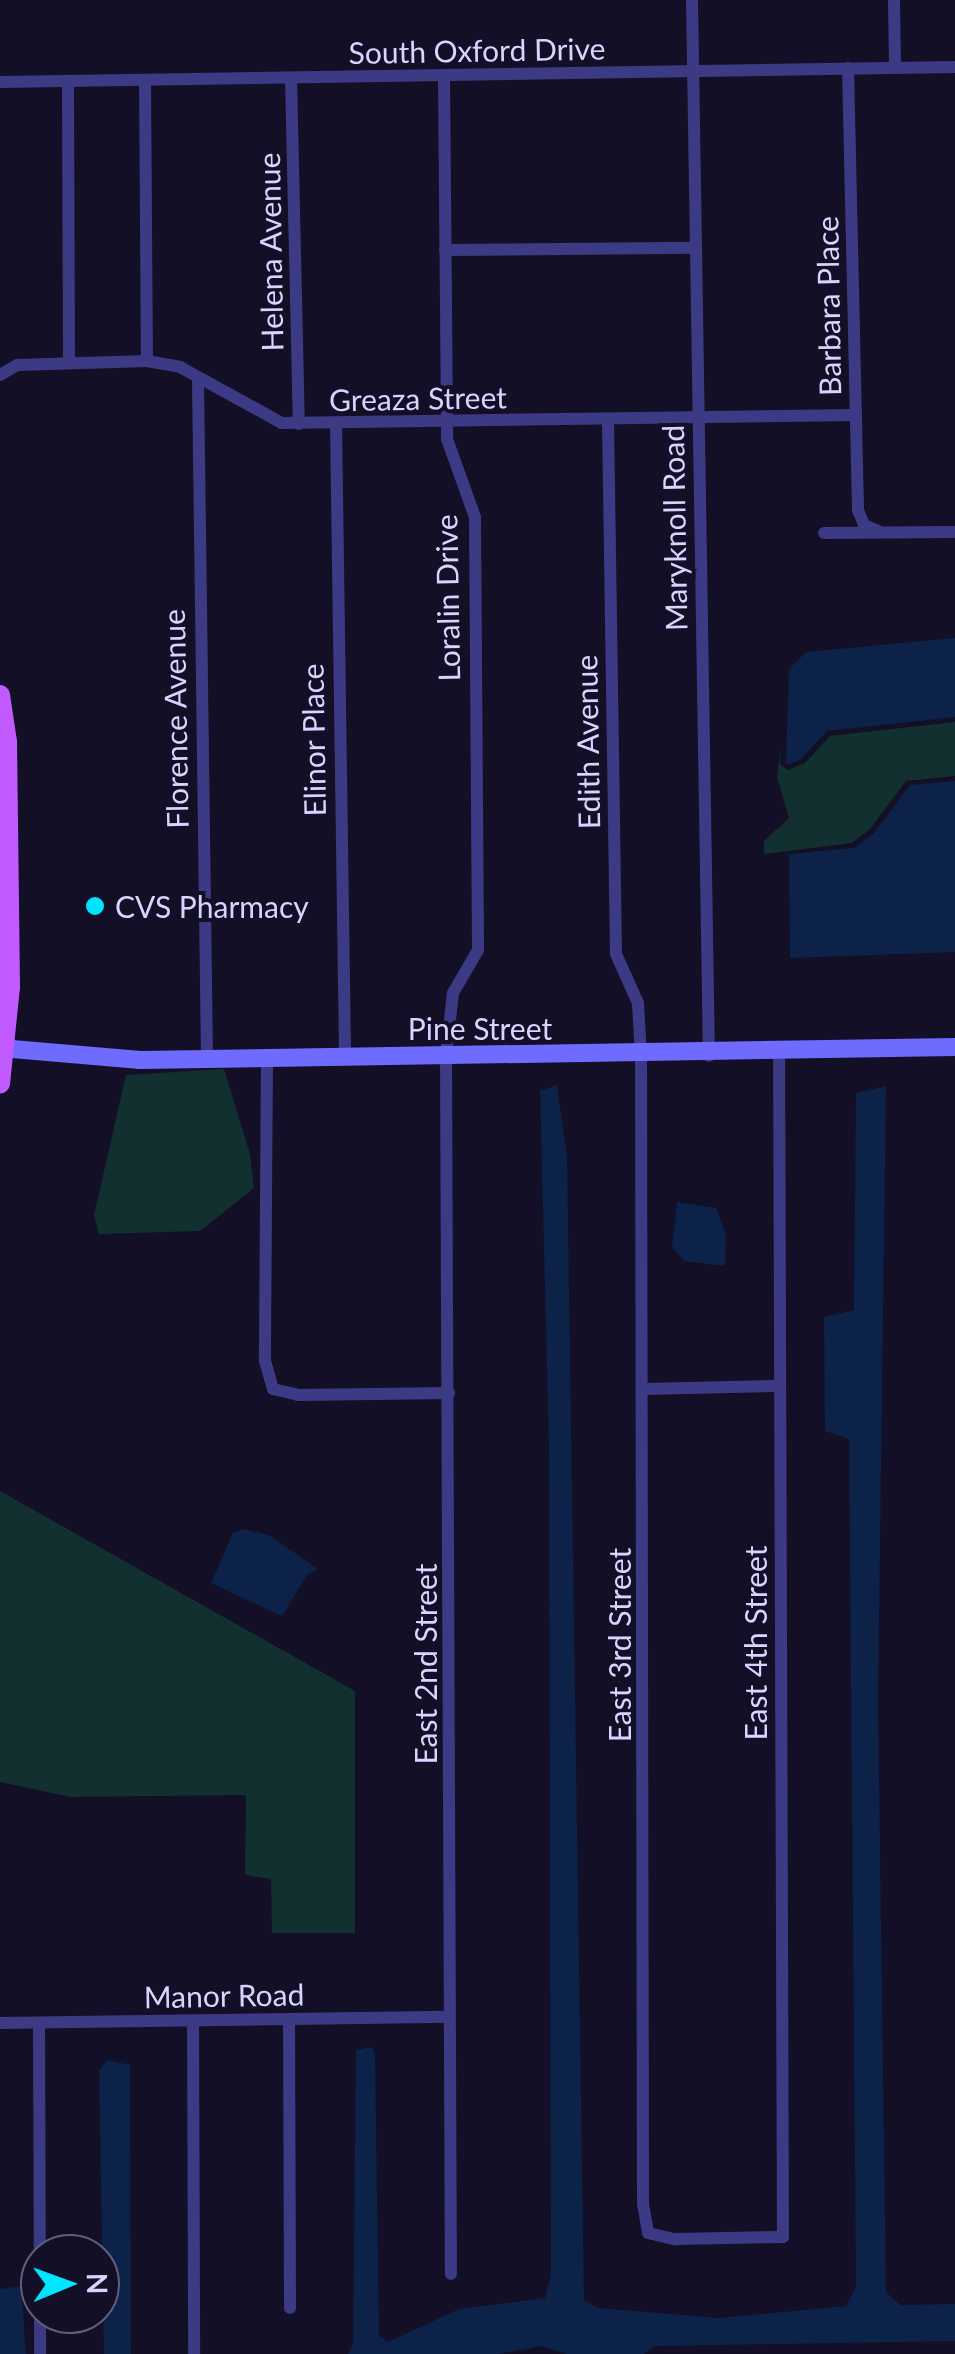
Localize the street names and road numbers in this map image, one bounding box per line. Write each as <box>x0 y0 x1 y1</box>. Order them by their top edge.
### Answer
street label: South Oxford Drive <box>348 30 606 70</box>
street label: Helena Avenue <box>250 152 290 352</box>
street label: Barbara Place <box>808 216 848 396</box>
street label: Greaza Street <box>329 378 507 418</box>
street label: Maryknoll Road <box>654 425 694 631</box>
street label: Loralin Drive <box>428 514 466 682</box>
street label: Florence Avenue <box>155 608 195 830</box>
street label: Edith Avenue <box>567 654 607 830</box>
street label: Elinor Place <box>294 663 332 817</box>
street label: Pine Street <box>408 1010 552 1046</box>
street label: East 4th Street <box>737 1545 773 1741</box>
street label: East 3rd Street <box>601 1548 637 1742</box>
street label: East 2nd Street <box>407 1563 443 1765</box>
street label: Manor Road <box>143 1976 305 2014</box>

